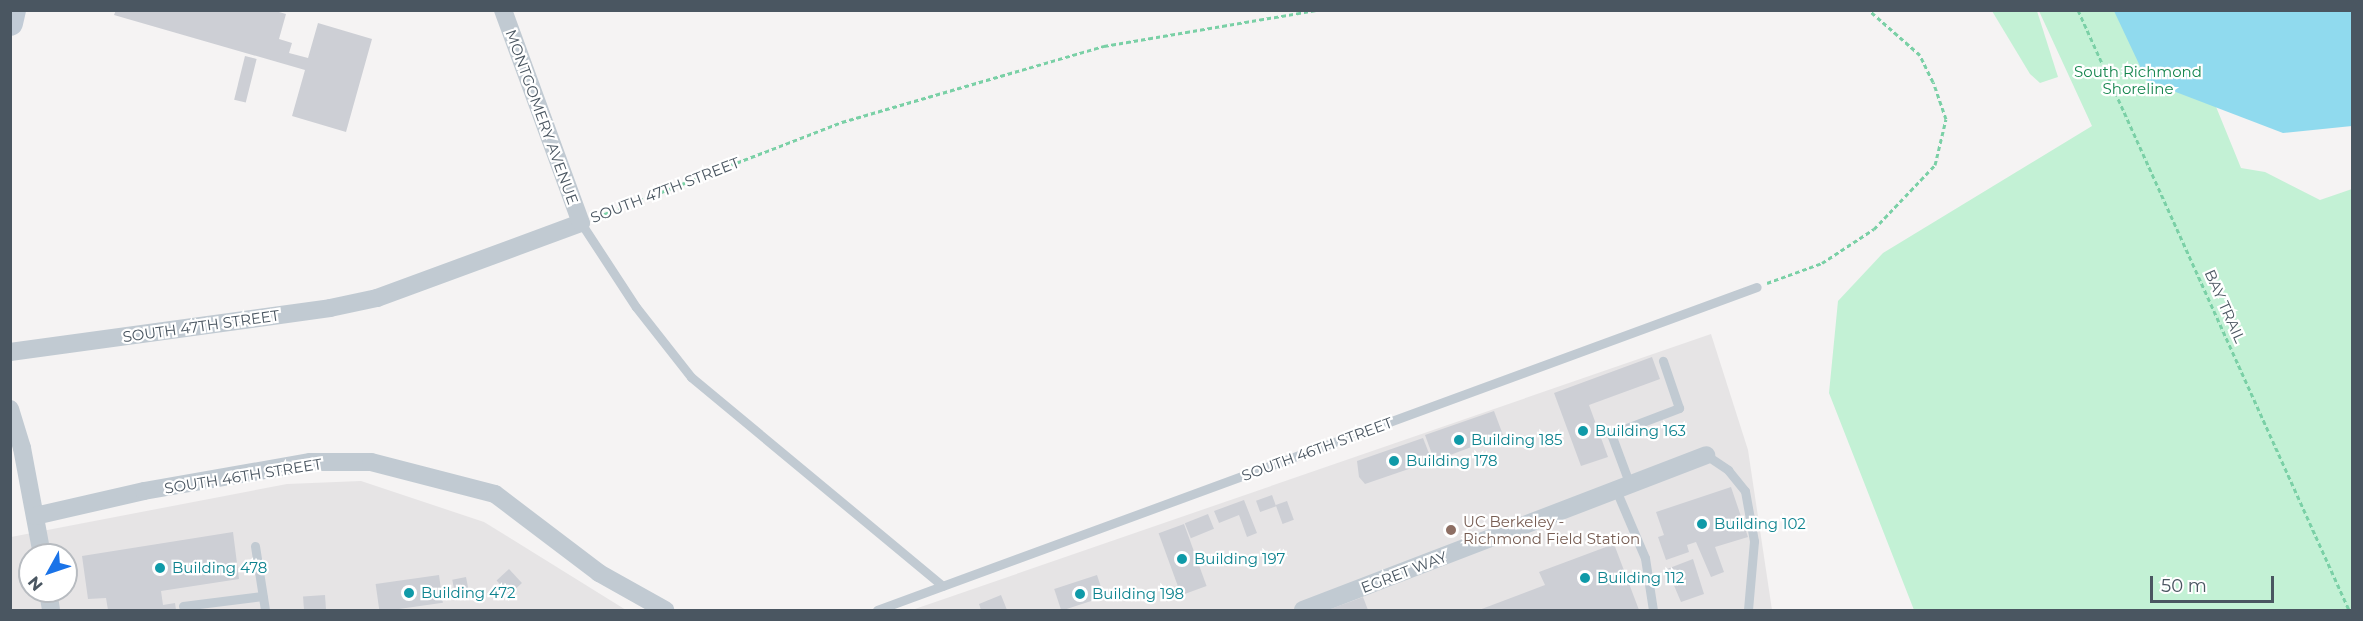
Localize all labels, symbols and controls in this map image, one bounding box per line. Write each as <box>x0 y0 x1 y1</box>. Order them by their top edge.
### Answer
street label: MONTGOMERY AVENUE <box>502 27 582 207</box>
park label: South Richmond Shoreline <box>2074 62 2202 97</box>
street label: SOUTH 47TH STREET <box>588 153 742 227</box>
street label: BAY TRAIL <box>2201 267 2249 345</box>
street label: SOUTH 47TH STREET <box>121 306 281 346</box>
street label: SOUTH 46TH STREET <box>1239 413 1395 485</box>
place label: Building 163 <box>1595 422 1686 440</box>
marker: Building 163 <box>1576 424 1590 438</box>
place label: Building 185 <box>1471 431 1562 449</box>
marker: Building 185 <box>1452 433 1466 447</box>
place label: Building 178 <box>1406 452 1498 470</box>
marker: Building 178 <box>1387 454 1401 468</box>
street label: SOUTH 46TH STREET <box>163 455 323 497</box>
place label: UC Berkeley - Richmond Field Station <box>1463 512 1640 547</box>
place label: Building 102 <box>1714 515 1806 533</box>
marker: Building 102 <box>1695 517 1709 531</box>
marker: UC Berkeley - Richmond Field Station <box>1444 523 1458 537</box>
north arrow <box>18 543 78 603</box>
street label: EGRET WAY <box>1358 547 1450 597</box>
place label: Building 197 <box>1194 550 1285 568</box>
marker: Building 197 <box>1175 552 1189 566</box>
place label: Building 478 <box>172 559 267 577</box>
marker: Building 478 <box>153 561 167 575</box>
scale bar <box>2153 564 2278 602</box>
place label: Building 112 <box>1597 569 1684 587</box>
marker: Building 112 <box>1578 571 1592 585</box>
text: N <box>24 573 47 595</box>
text: 50 m <box>2161 575 2207 597</box>
place label: Building 472 <box>421 584 516 602</box>
place label: Building 198 <box>1092 585 1184 603</box>
marker: Building 472 <box>402 586 416 600</box>
marker: Building 198 <box>1073 587 1087 601</box>

